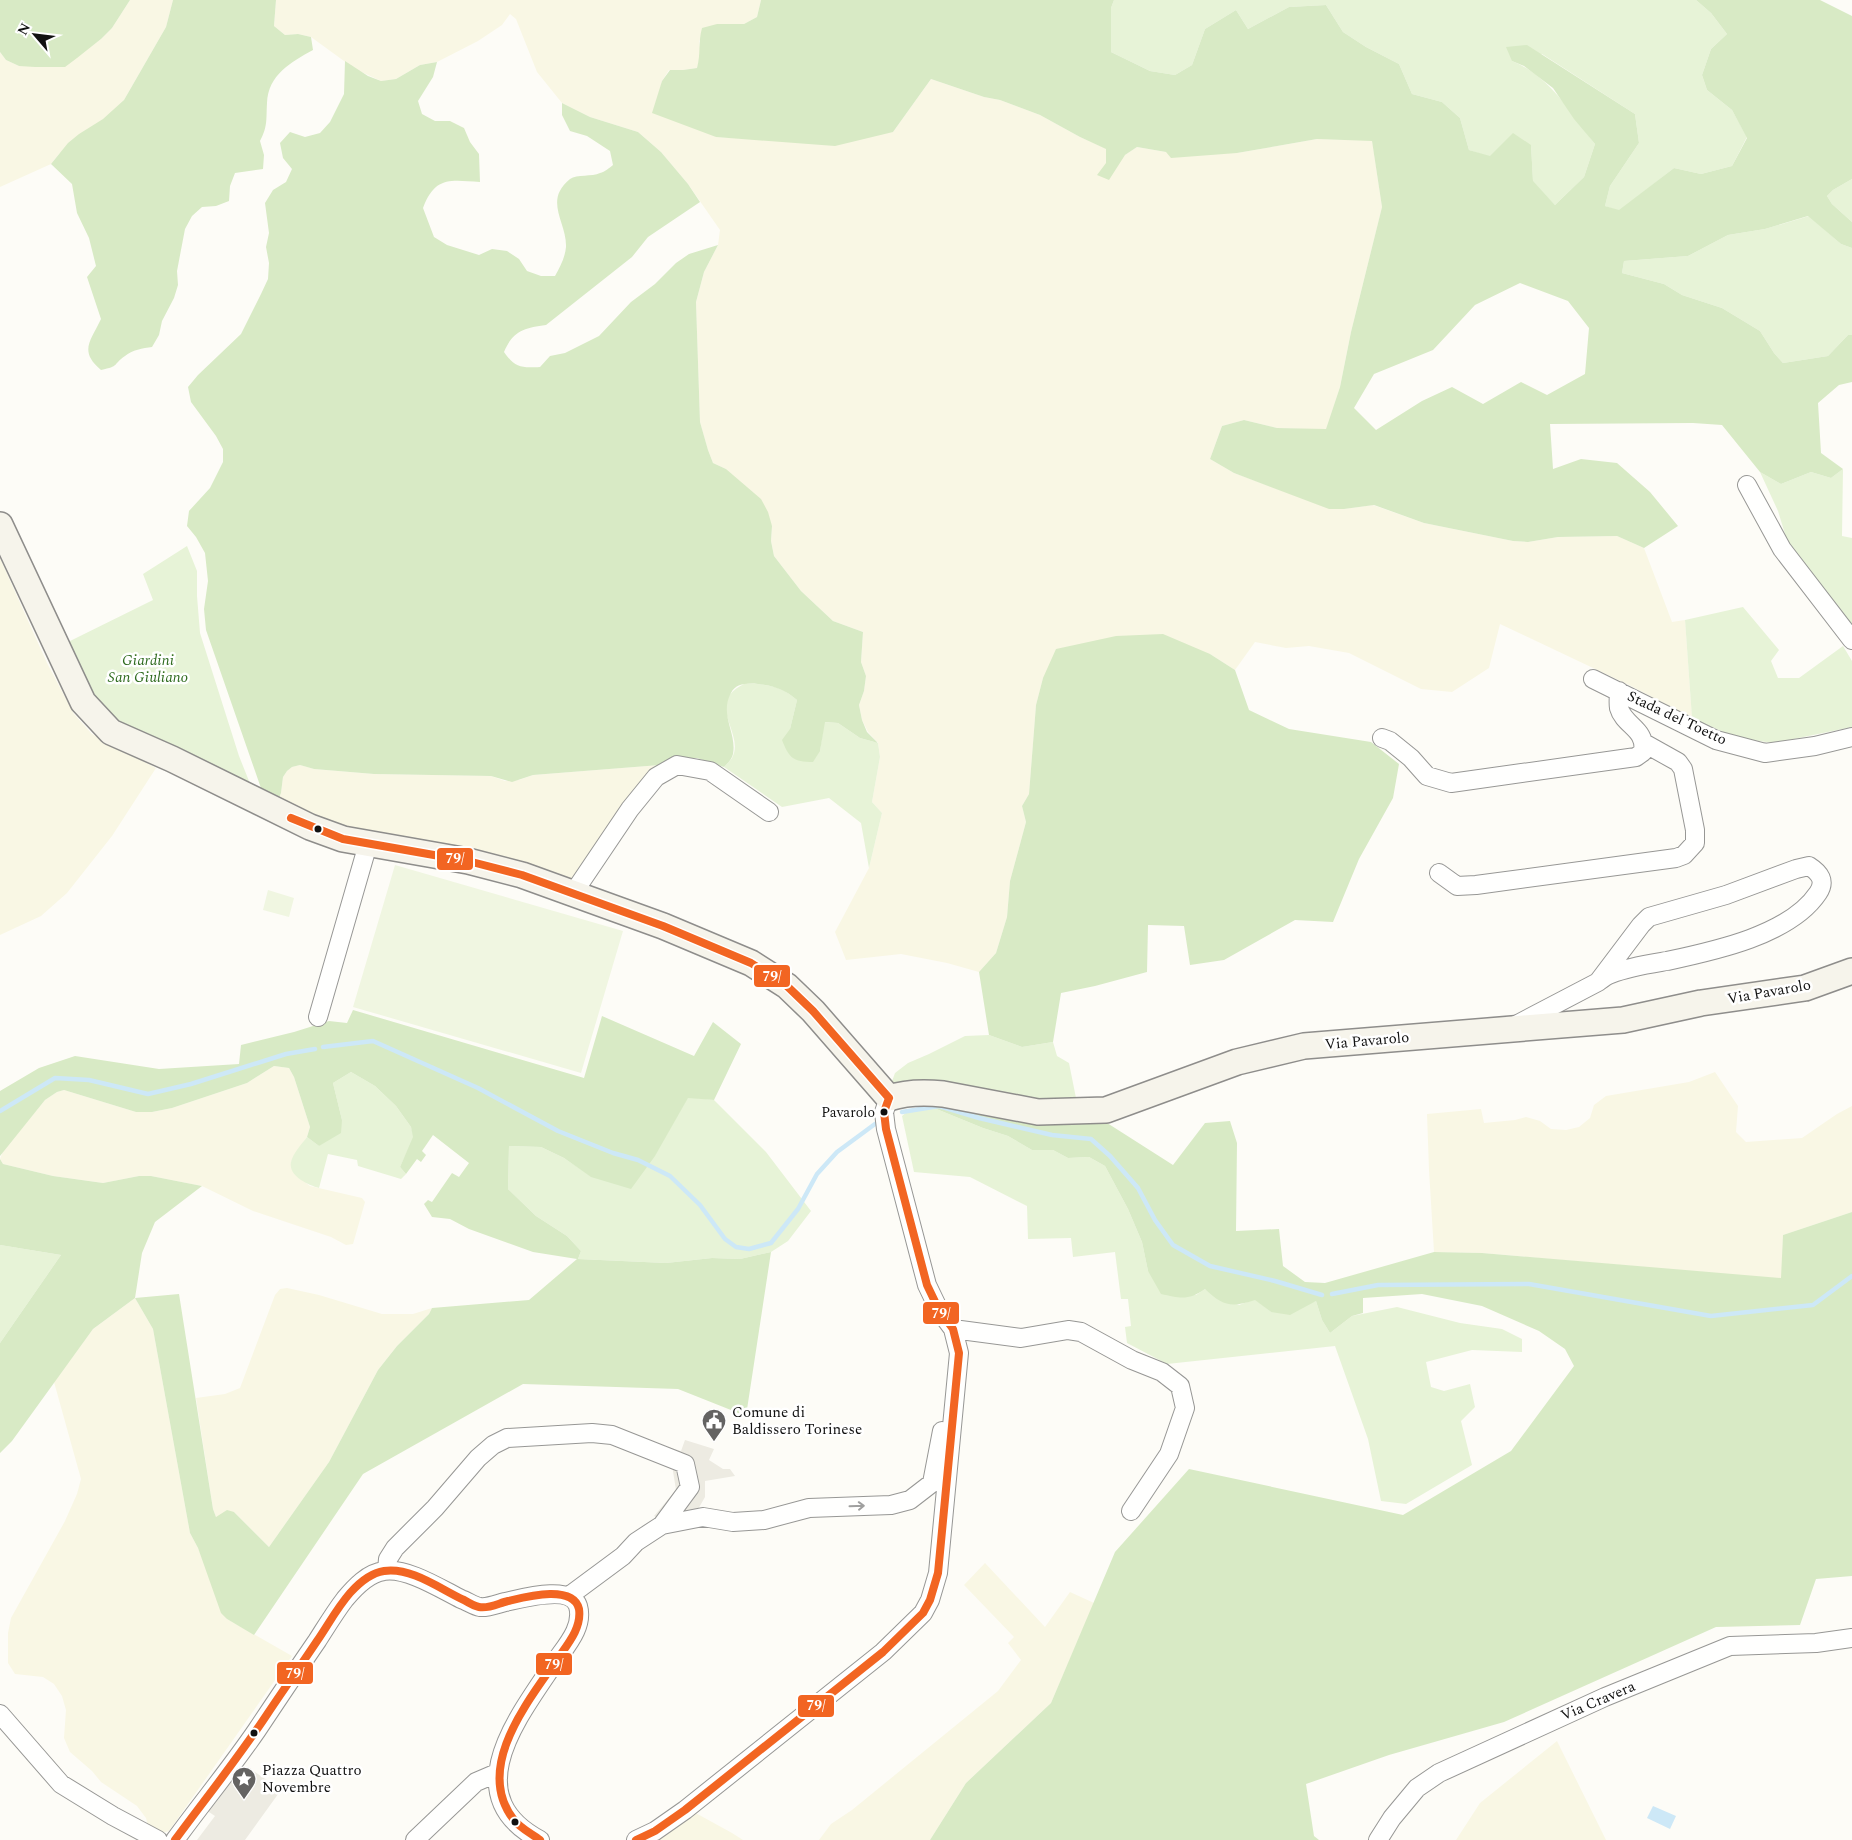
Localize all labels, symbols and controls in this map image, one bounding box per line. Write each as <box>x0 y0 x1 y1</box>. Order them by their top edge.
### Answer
north arrow <box>10 10 60 60</box>
text: N <box>12 19 36 39</box>
park label: Giardini San Giuliano <box>108 649 188 689</box>
street label: Stada del Toetto <box>1623 685 1731 751</box>
unlabelled marker <box>313 824 323 834</box>
line badge: 79/ <box>436 847 474 871</box>
text: 79/ <box>445 848 465 869</box>
line badge: 79/ <box>753 964 791 988</box>
text: 79/ <box>762 966 782 987</box>
street label: Via Pavarolo <box>1725 973 1813 1011</box>
street label: Via Pavarolo <box>1324 1026 1410 1056</box>
place label: Pavarolo <box>821 1102 875 1123</box>
marker: Pavarolo <box>879 1107 889 1117</box>
line badge: 79/ <box>922 1301 960 1325</box>
text: 79/ <box>931 1303 951 1324</box>
place label: Comune di Baldissero Torinese <box>732 1401 862 1441</box>
public building icon: Comune di Baldissero Torinese <box>701 1408 727 1442</box>
one-way arrow <box>849 1502 865 1511</box>
line badge: 79/ <box>535 1652 573 1676</box>
text: 79/ <box>544 1654 564 1675</box>
line badge: 79/ <box>276 1661 314 1685</box>
text: 79/ <box>285 1663 305 1684</box>
street label: Via Cravera <box>1557 1675 1640 1727</box>
line badge: 79/ <box>797 1694 835 1718</box>
text: 79/ <box>806 1695 826 1716</box>
unlabelled marker <box>249 1728 259 1738</box>
place label: Piazza Quattro Novembre <box>262 1759 362 1799</box>
place icon: Piazza Quattro Novembre <box>231 1766 257 1800</box>
unlabelled marker <box>510 1817 520 1827</box>

